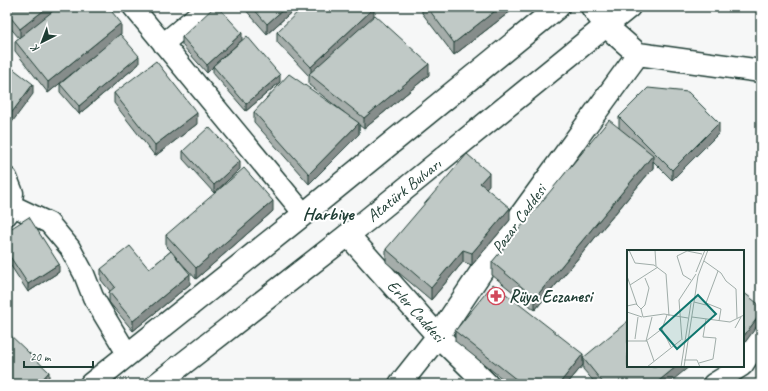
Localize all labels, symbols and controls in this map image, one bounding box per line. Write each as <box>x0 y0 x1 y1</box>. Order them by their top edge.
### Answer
north arrow <box>22 22 62 62</box>
text: K <box>27 41 42 57</box>
street label: Atatürk Bulvarı <box>363 153 446 226</box>
street label: Pazar Caddesi <box>487 179 552 258</box>
district label: Harbiye <box>302 202 355 226</box>
inset map <box>627 250 744 367</box>
street label: Erler Caddesi <box>383 276 451 348</box>
pharmacy icon: Rüya Eczanesi <box>486 286 506 306</box>
place label: Rüya Eczanesi <box>509 286 595 307</box>
scale bar <box>24 343 93 369</box>
text: 20 m <box>30 349 52 365</box>

